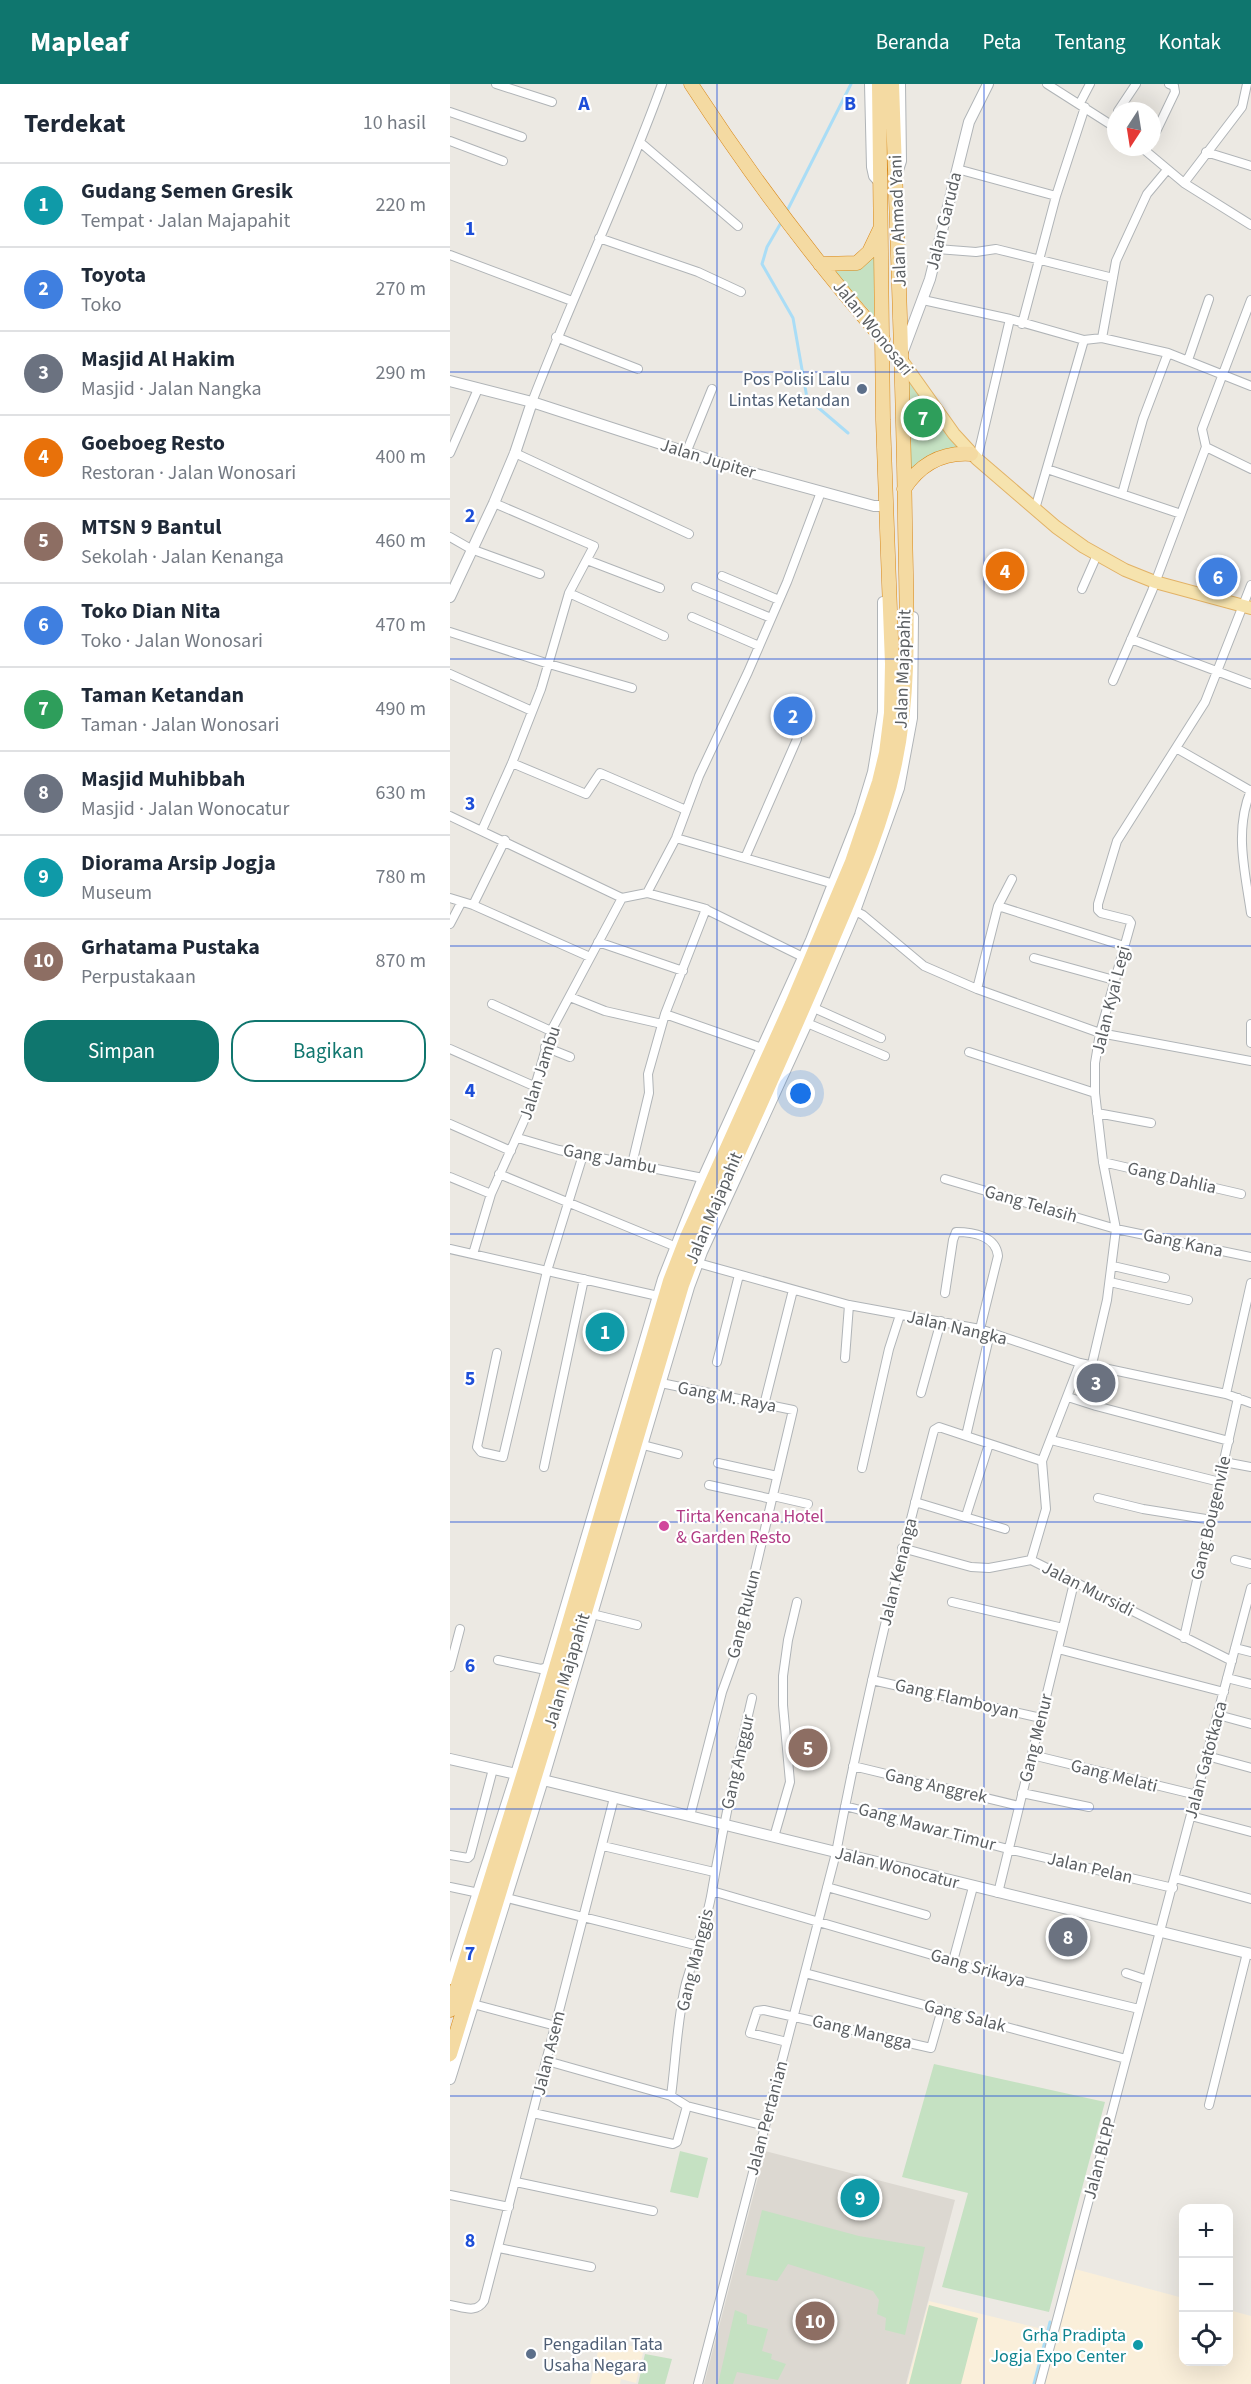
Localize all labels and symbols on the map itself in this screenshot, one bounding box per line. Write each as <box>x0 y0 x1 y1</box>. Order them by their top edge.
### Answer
text: A <box>577 90 590 118</box>
text: B <box>844 90 856 118</box>
north arrow <box>1107 102 1161 156</box>
street label: Jalan Ahmad Yani <box>883 154 913 288</box>
street label: Jalan Garuda <box>920 169 968 273</box>
text: 1 <box>465 215 475 243</box>
street label: Jalan Wonosari <box>827 275 919 381</box>
place label: Pos Polisi Lalu Lintas Ketandan <box>728 367 850 413</box>
marker: Pos Polisi Lalu Lintas Ketandan <box>855 382 869 396</box>
pin: 7 <box>904 396 942 440</box>
street label: Jalan Jupiter <box>657 433 760 486</box>
text: 2 <box>465 502 475 530</box>
pin: 4 <box>986 548 1024 594</box>
pin: 6 <box>1198 554 1238 600</box>
street label: Jalan Majapahit <box>888 609 918 729</box>
pin: 2 <box>774 694 812 738</box>
text: 3 <box>465 790 475 818</box>
street label: Jalan Kyai Legi <box>1085 943 1137 1057</box>
street label: Jalan Jambu <box>513 1023 567 1123</box>
text: 4 <box>465 1077 476 1105</box>
your location <box>786 1079 815 1108</box>
street label: Gang Jambu <box>561 1138 659 1180</box>
street label: Jalan Majapahit <box>679 1148 749 1268</box>
street label: Gang Dahlia <box>1125 1156 1219 1200</box>
street label: Gang Telasih <box>982 1179 1080 1229</box>
street label: Gang Kana <box>1141 1222 1225 1264</box>
street label: Jalan Nangka <box>904 1304 1010 1352</box>
pin: 1 <box>586 1310 624 1354</box>
pin: 3 <box>1076 1360 1116 1406</box>
text: 5 <box>465 1365 475 1393</box>
street label: Gang M. Raya <box>675 1375 779 1419</box>
street label: Gang Bougenvile <box>1185 1453 1237 1583</box>
place label: Tirta Kencana Hotel & Garden Resto <box>676 1504 824 1550</box>
street label: Jalan Kenanga <box>872 1515 924 1629</box>
marker: Tirta Kencana Hotel & Garden Resto <box>657 1519 671 1533</box>
street label: Jalan Mursidi <box>1038 1555 1138 1623</box>
street label: Gang Rukun <box>721 1567 767 1661</box>
street label: Jalan Majapahit <box>538 1610 596 1732</box>
text: 6 <box>465 1652 475 1680</box>
street label: Gang Flamboyan <box>892 1673 1022 1725</box>
street label: Gang Menur <box>1013 1690 1059 1785</box>
street label: Jalan Gatotkaca <box>1178 1698 1234 1822</box>
street label: Gang Anggur <box>715 1711 761 1812</box>
pin: 5 <box>788 1726 828 1770</box>
street label: Gang Melati <box>1068 1753 1160 1799</box>
street label: Gang Anggrek <box>882 1762 990 1810</box>
street label: Gang Mawar Timur <box>855 1797 999 1858</box>
street label: Jalan Wonocatur <box>832 1840 962 1896</box>
street label: Jalan Pelan <box>1045 1846 1135 1890</box>
street label: Gang Manggis <box>670 1906 720 2014</box>
pin: 8 <box>1048 1914 1088 1960</box>
text: 7 <box>465 1940 475 1968</box>
street label: Gang Srikaya <box>927 1942 1029 1994</box>
street label: Gang Salak <box>921 1993 1009 2039</box>
street label: Jalan Asem <box>526 2008 572 2098</box>
street label: Gang Mangga <box>810 2008 914 2056</box>
street label: Jalan Pertanian <box>740 2058 794 2178</box>
street label: Jalan BLPP <box>1077 2114 1123 2202</box>
pin: 9 <box>840 2176 880 2220</box>
text: 8 <box>465 2227 475 2255</box>
pin: 10 <box>796 2298 835 2344</box>
place label: Grha Pradipta Jogja Expo Center <box>990 2323 1127 2369</box>
place label: Pengadilan Tata Usaha Negara <box>543 2332 663 2378</box>
marker: Grha Pradipta Jogja Expo Center <box>1131 2338 1145 2352</box>
marker: Pengadilan Tata Usaha Negara <box>524 2347 538 2361</box>

